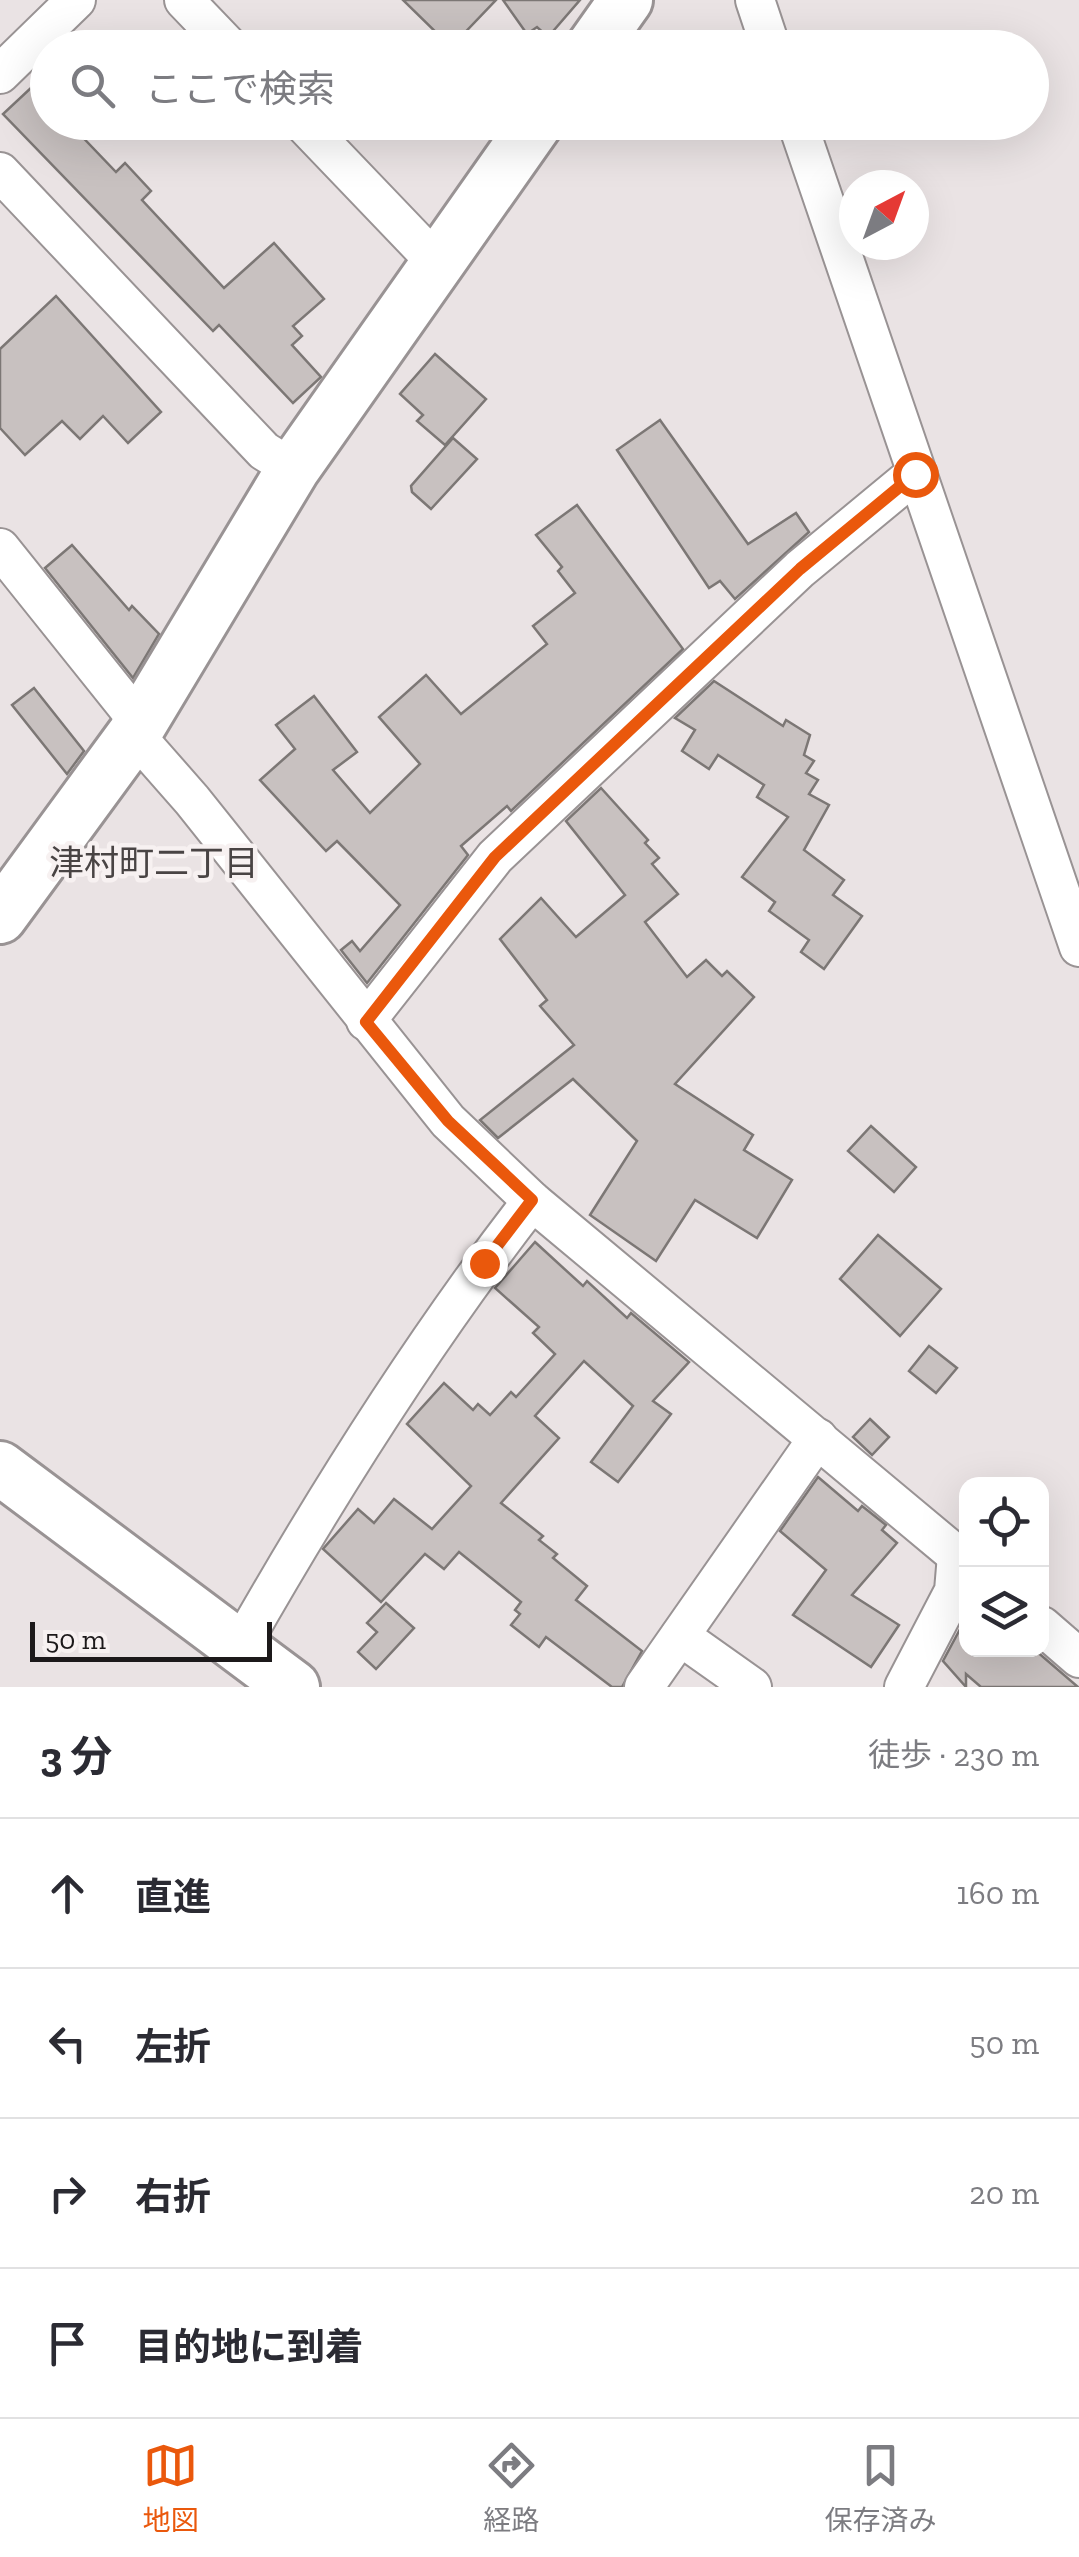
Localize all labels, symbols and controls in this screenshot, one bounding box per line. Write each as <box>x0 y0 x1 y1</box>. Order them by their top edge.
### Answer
search box <box>30 30 1049 140</box>
icon: search <box>65 58 120 113</box>
text: ここで検索 <box>145 66 335 112</box>
north arrow <box>839 170 929 260</box>
route start <box>893 452 939 498</box>
district label: 津村町二丁目 <box>49 842 259 884</box>
route end <box>462 1241 508 1287</box>
map controls <box>959 1477 1049 1657</box>
button: locate <box>959 1477 1049 1567</box>
button: layers <box>959 1567 1049 1657</box>
scale bar <box>30 1617 272 1662</box>
text: 50 m <box>45 1623 106 1656</box>
text: 3 分 <box>40 1731 112 1782</box>
text: 徒歩 · 230 m <box>868 1736 1039 1774</box>
icon: ahead <box>40 1866 95 1921</box>
text: 直進 <box>135 1874 211 1920</box>
text: 160 m <box>956 1874 1039 1912</box>
icon: left <box>40 2016 95 2071</box>
text: 左折 <box>135 2024 211 2070</box>
text: 50 m <box>969 2024 1039 2062</box>
icon: right <box>40 2166 95 2221</box>
text: 右折 <box>135 2174 211 2220</box>
text: 20 m <box>969 2174 1039 2212</box>
icon: arrive <box>40 2316 95 2371</box>
text: 目的地に到着 <box>135 2324 363 2370</box>
tab: 地図 <box>142 2438 199 2538</box>
tab: 経路 <box>483 2438 540 2538</box>
tab: 保存済み <box>824 2438 937 2538</box>

